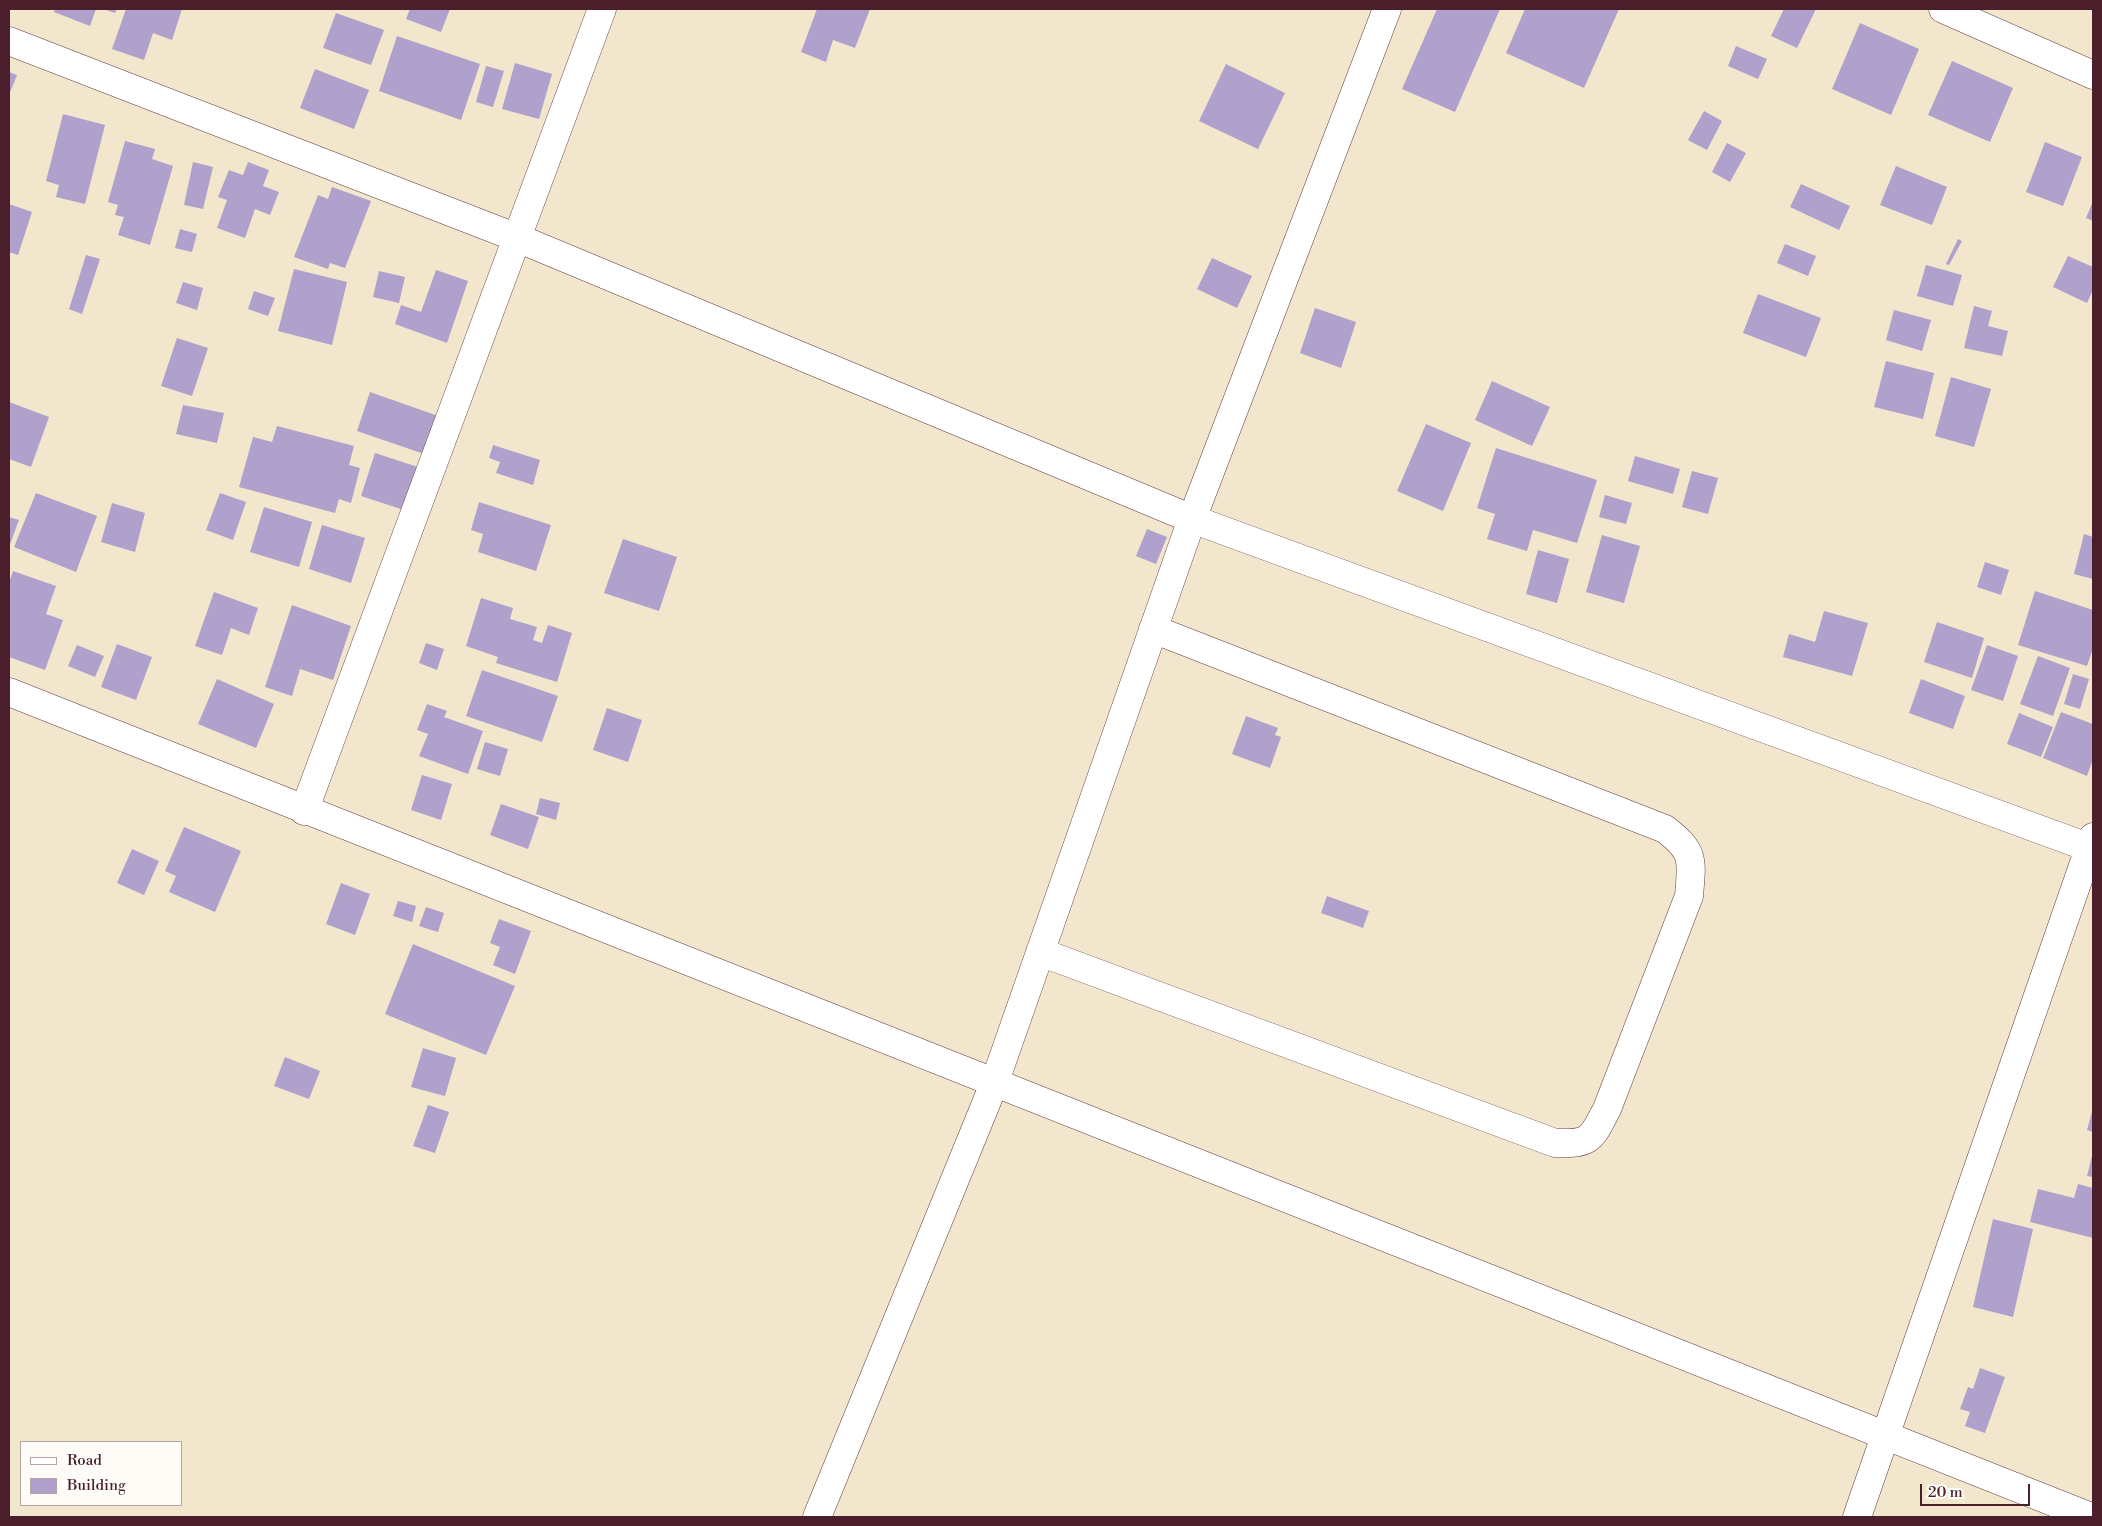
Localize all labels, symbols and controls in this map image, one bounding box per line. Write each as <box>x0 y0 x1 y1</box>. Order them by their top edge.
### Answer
legend <box>20 1441 182 1506</box>
text: Road <box>67 1451 102 1470</box>
scale bar <box>1922 1474 2032 1506</box>
text: Building <box>67 1476 126 1495</box>
text: 20 m <box>1928 1483 1963 1502</box>

